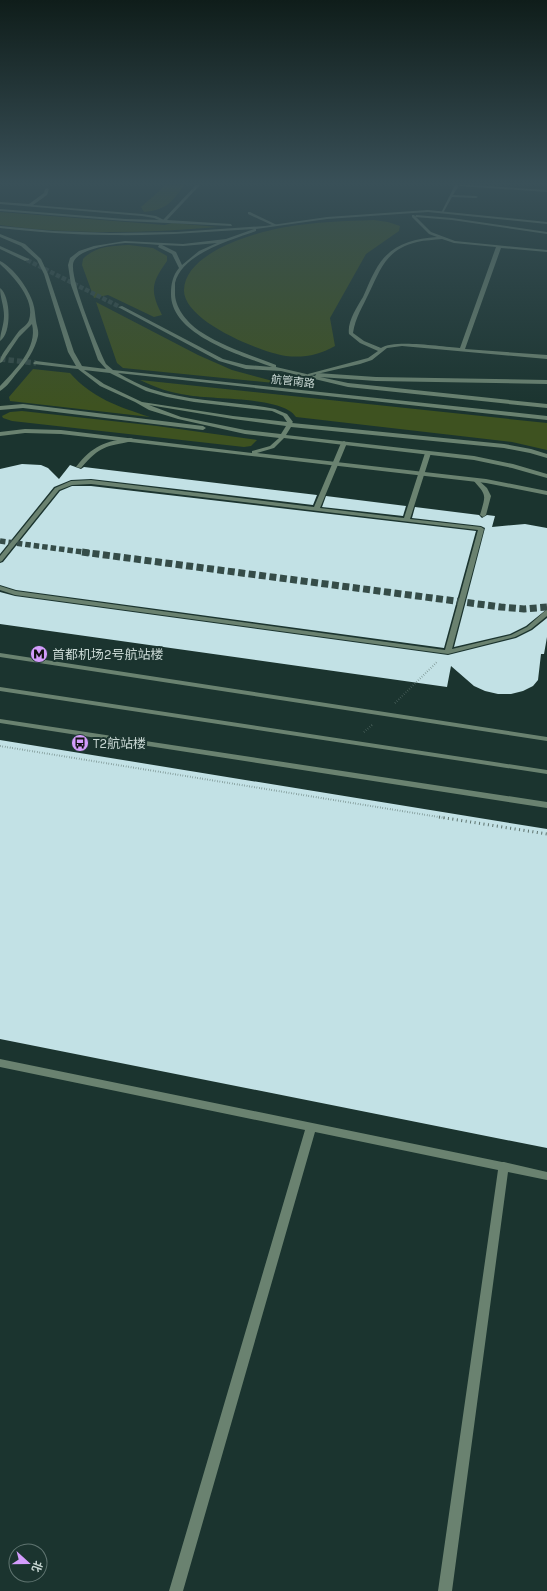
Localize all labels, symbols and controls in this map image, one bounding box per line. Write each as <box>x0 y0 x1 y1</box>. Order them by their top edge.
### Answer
street label: 航管南路 <box>270 373 316 390</box>
metro station icon: 首都机场2号航站楼 <box>29 644 49 664</box>
place label: 首都机场2号航站楼 <box>52 647 164 662</box>
bus stop icon: T2航站楼 <box>70 733 90 753</box>
place label: T2航站楼 <box>93 736 146 751</box>
north arrow <box>8 1543 48 1583</box>
text: 北 <box>29 1559 45 1574</box>

